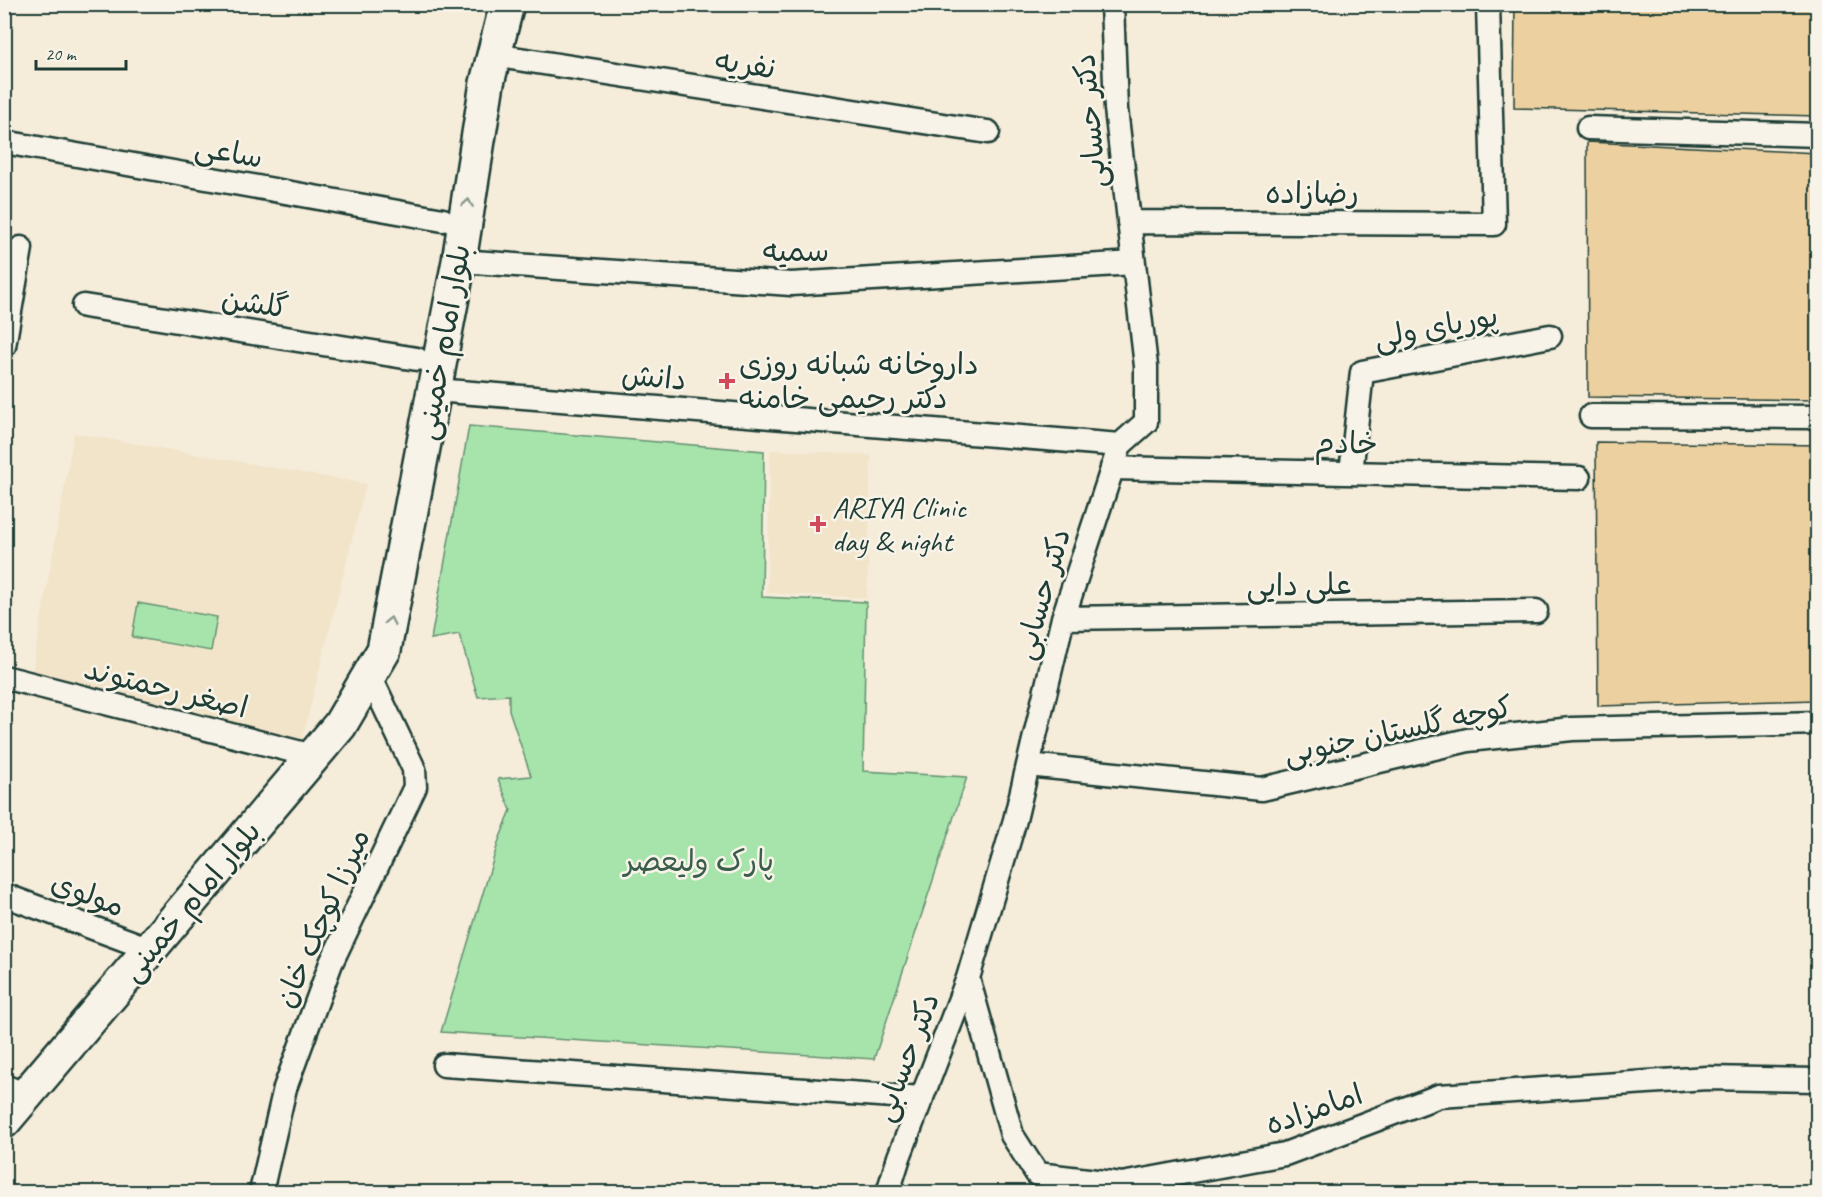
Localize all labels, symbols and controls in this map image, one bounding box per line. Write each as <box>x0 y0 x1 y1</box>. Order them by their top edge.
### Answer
scale bar <box>36 33 126 71</box>
street label: نفریه <box>712 40 778 88</box>
text: 20 m <box>45 43 78 65</box>
street label: دکتر حسابی <box>1065 52 1115 190</box>
street label: ساعی <box>192 127 266 177</box>
street label: رضازاده <box>1265 174 1359 212</box>
one-way arrow <box>461 198 474 208</box>
street label: سمیه <box>763 232 829 270</box>
street label: بلوار امام خمینی <box>407 241 482 443</box>
street label: گلشن <box>219 279 291 327</box>
street label: پوریای ولی <box>1371 296 1501 358</box>
place label: داروخانه شبانه روزی دکتر رحیمی خامنه <box>739 345 979 417</box>
street label: دانش <box>620 355 688 399</box>
marker: داروخانه شبانه روزی دکتر رحیمی خامنه <box>720 374 734 388</box>
street label: خادم <box>1314 423 1378 467</box>
place label: ARIYA Clinic day & night <box>832 488 967 560</box>
marker: ARIYA Clinic day & night <box>809 515 827 533</box>
street label: دکتر حسابی <box>1005 524 1079 664</box>
street label: علی دایی <box>1246 565 1352 605</box>
one-way arrow <box>383 617 396 627</box>
street label: اصغر رحمتوند <box>80 649 252 727</box>
street label: کوچه گلستان جنوبی <box>1280 687 1516 774</box>
street label: بلوار امام خمینی <box>113 813 272 991</box>
street label: میرزا کوچک خان <box>266 823 378 1013</box>
park label: پارک ولیعصر <box>621 842 774 880</box>
street label: مولوی <box>46 863 130 925</box>
street label: دکتر حسابی <box>864 987 948 1127</box>
street label: امامزاده <box>1260 1075 1368 1143</box>

